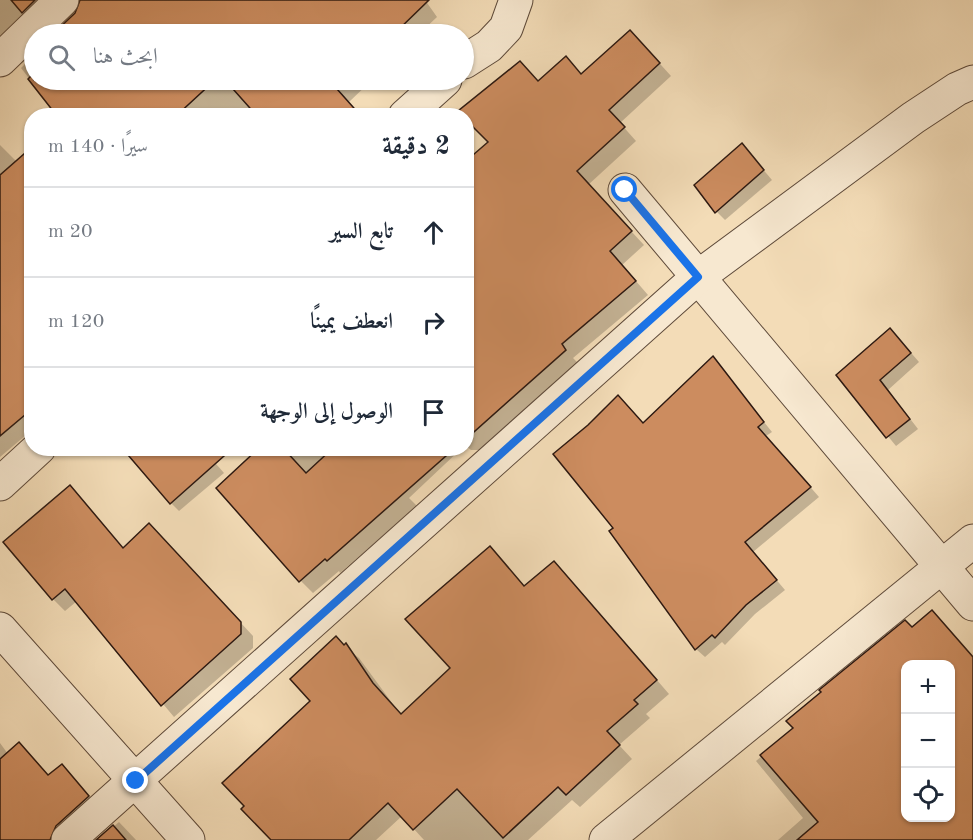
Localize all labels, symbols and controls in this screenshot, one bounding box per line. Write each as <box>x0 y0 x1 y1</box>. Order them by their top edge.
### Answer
search box <box>24 24 474 90</box>
icon: search <box>45 41 78 74</box>
text: ابحث هنا <box>93 46 158 68</box>
text: 2 دقيقة <box>382 134 450 160</box>
text: سيرًا · 140 m <box>48 137 148 157</box>
route start <box>611 176 637 202</box>
icon: ahead <box>417 216 450 249</box>
text: تابع السير <box>329 221 393 243</box>
text: 20 m <box>48 222 93 242</box>
icon: right <box>417 306 450 339</box>
text: انعطف يمينًا <box>310 311 393 333</box>
text: 120 m <box>48 312 104 332</box>
icon: arrive <box>417 396 450 429</box>
text: الوصول إلى الوجهة <box>260 401 393 423</box>
map controls <box>901 660 955 822</box>
button: + <box>901 660 955 714</box>
button: − <box>901 714 955 768</box>
route end <box>122 767 148 793</box>
button: locate <box>901 768 955 822</box>

